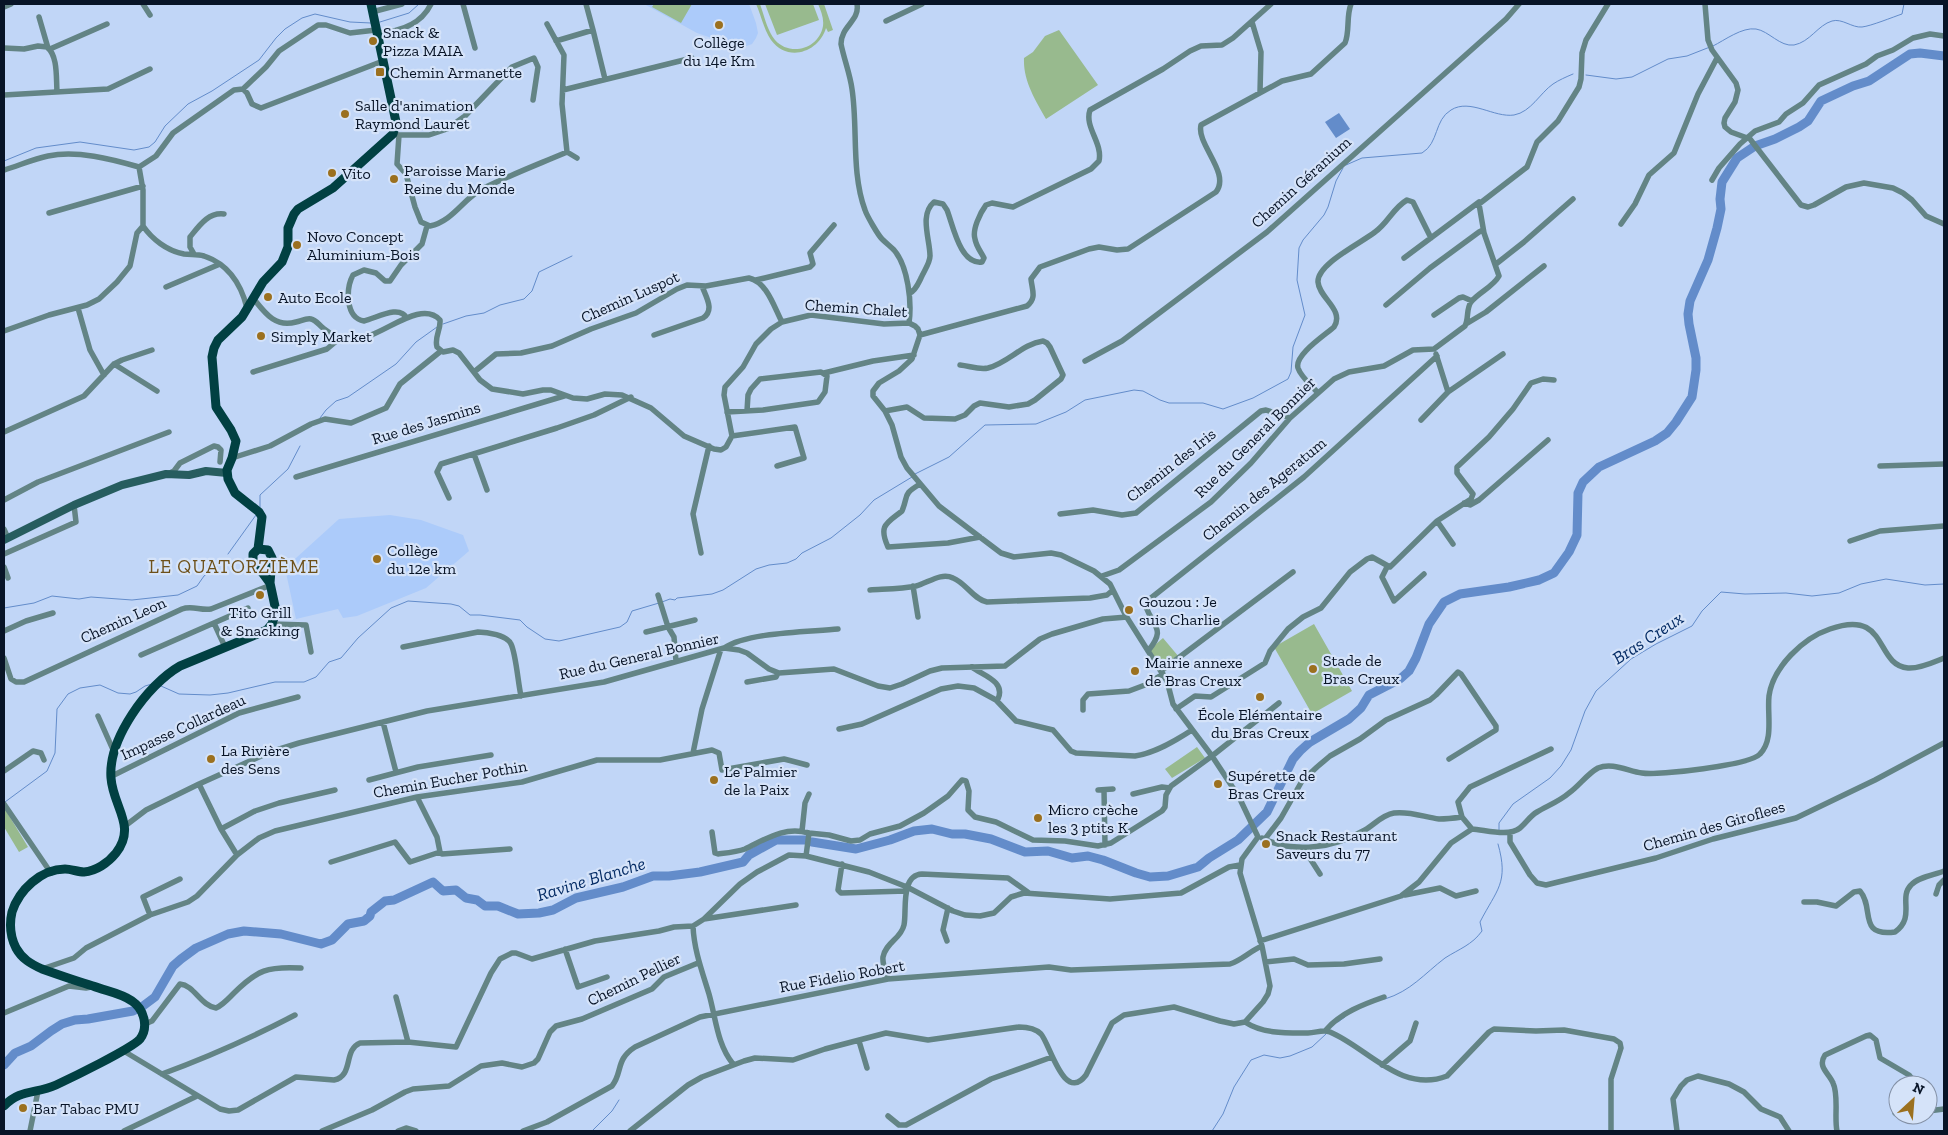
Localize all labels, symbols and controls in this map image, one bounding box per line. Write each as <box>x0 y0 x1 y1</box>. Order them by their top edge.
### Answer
marker: Collège du 14e Km <box>713 19 725 31</box>
place label: Snack & Pizza MAIA <box>383 23 464 60</box>
place label: Collège du 14e Km <box>683 33 755 70</box>
marker: Snack & Pizza MAIA <box>367 35 379 47</box>
place label: Chemin Armanette <box>390 63 522 82</box>
marker: Chemin Armanette <box>374 66 386 78</box>
place label: Salle d'animation Raymond Lauret <box>355 96 474 133</box>
marker: Salle d'animation Raymond Lauret <box>339 108 351 120</box>
street label: Chemin Géranium <box>1247 132 1355 232</box>
place label: Paroisse Marie Reine du Monde <box>404 161 515 198</box>
place label: Vito <box>341 164 371 183</box>
marker: Vito <box>326 167 338 179</box>
marker: Paroisse Marie Reine du Monde <box>388 173 400 185</box>
place label: Novo Concept Aluminium-Bois <box>307 227 420 264</box>
marker: Novo Concept Aluminium-Bois <box>291 239 303 251</box>
street label: Chemin Luspot <box>578 267 682 327</box>
place label: Auto Ecole <box>278 288 352 307</box>
marker: Auto Ecole <box>262 291 274 303</box>
street label: Chemin Chalet <box>804 295 908 321</box>
place label: Simply Market <box>271 327 372 346</box>
marker: Simply Market <box>255 330 267 342</box>
street label: Rue du General Bonnier <box>1190 372 1320 502</box>
street label: Rue des Jasmins <box>369 397 483 449</box>
street label: Chemin des Iris <box>1123 424 1219 506</box>
street label: Chemin des Ageratum <box>1198 433 1330 545</box>
place label: Collège du 12e km <box>387 541 456 578</box>
marker: Collège du 12e km <box>371 553 383 565</box>
district label: LE QUATORZIÈME <box>149 555 319 578</box>
marker: Tito Grill & Snacking <box>254 589 266 601</box>
street label: Chemin Leon <box>77 592 169 647</box>
place label: Gouzou : Je suis Charlie <box>1139 592 1220 629</box>
place label: Tito Grill & Snacking <box>221 603 300 640</box>
marker: Gouzou : Je suis Charlie <box>1123 604 1135 616</box>
water label: Bras Creux <box>1608 607 1688 669</box>
street label: Rue du General Bonnier <box>557 628 721 684</box>
place label: Stade de Bras Creux <box>1323 651 1400 688</box>
place label: Mairie annexe de Bras Creux <box>1145 653 1242 690</box>
marker: Stade de Bras Creux <box>1307 663 1319 675</box>
marker: Mairie annexe de Bras Creux <box>1129 665 1141 677</box>
street label: Impasse Collardeau <box>118 690 248 764</box>
marker: École Elémentaire du Bras Creux <box>1254 691 1266 703</box>
place label: École Elémentaire du Bras Creux <box>1198 705 1322 742</box>
place label: La Rivière des Sens <box>221 741 290 778</box>
marker: La Rivière des Sens <box>205 753 217 765</box>
street label: Chemin Eucher Pothin <box>372 756 529 802</box>
place label: Le Palmier de la Paix <box>724 762 798 799</box>
place label: Supérette de Bras Creux <box>1228 766 1315 803</box>
marker: Le Palmier de la Paix <box>708 774 720 786</box>
marker: Supérette de Bras Creux <box>1212 778 1224 790</box>
street label: Chemin des Giroflees <box>1641 797 1787 855</box>
place label: Micro crèche les 3 ptits K <box>1048 800 1138 837</box>
marker: Micro crèche les 3 ptits K <box>1032 812 1044 824</box>
place label: Snack Restaurant Saveurs du 77 <box>1276 826 1397 863</box>
marker: Snack Restaurant Saveurs du 77 <box>1260 838 1272 850</box>
water label: Ravine Blanche <box>534 852 648 906</box>
street label: Chemin Pellier <box>584 948 684 1010</box>
street label: Rue Fidelio Robert <box>778 956 906 996</box>
north arrow <box>1888 1075 1938 1125</box>
text: N <box>1910 1079 1927 1099</box>
place label: Bar Tabac PMU <box>33 1099 139 1118</box>
marker: Bar Tabac PMU <box>17 1102 29 1114</box>

